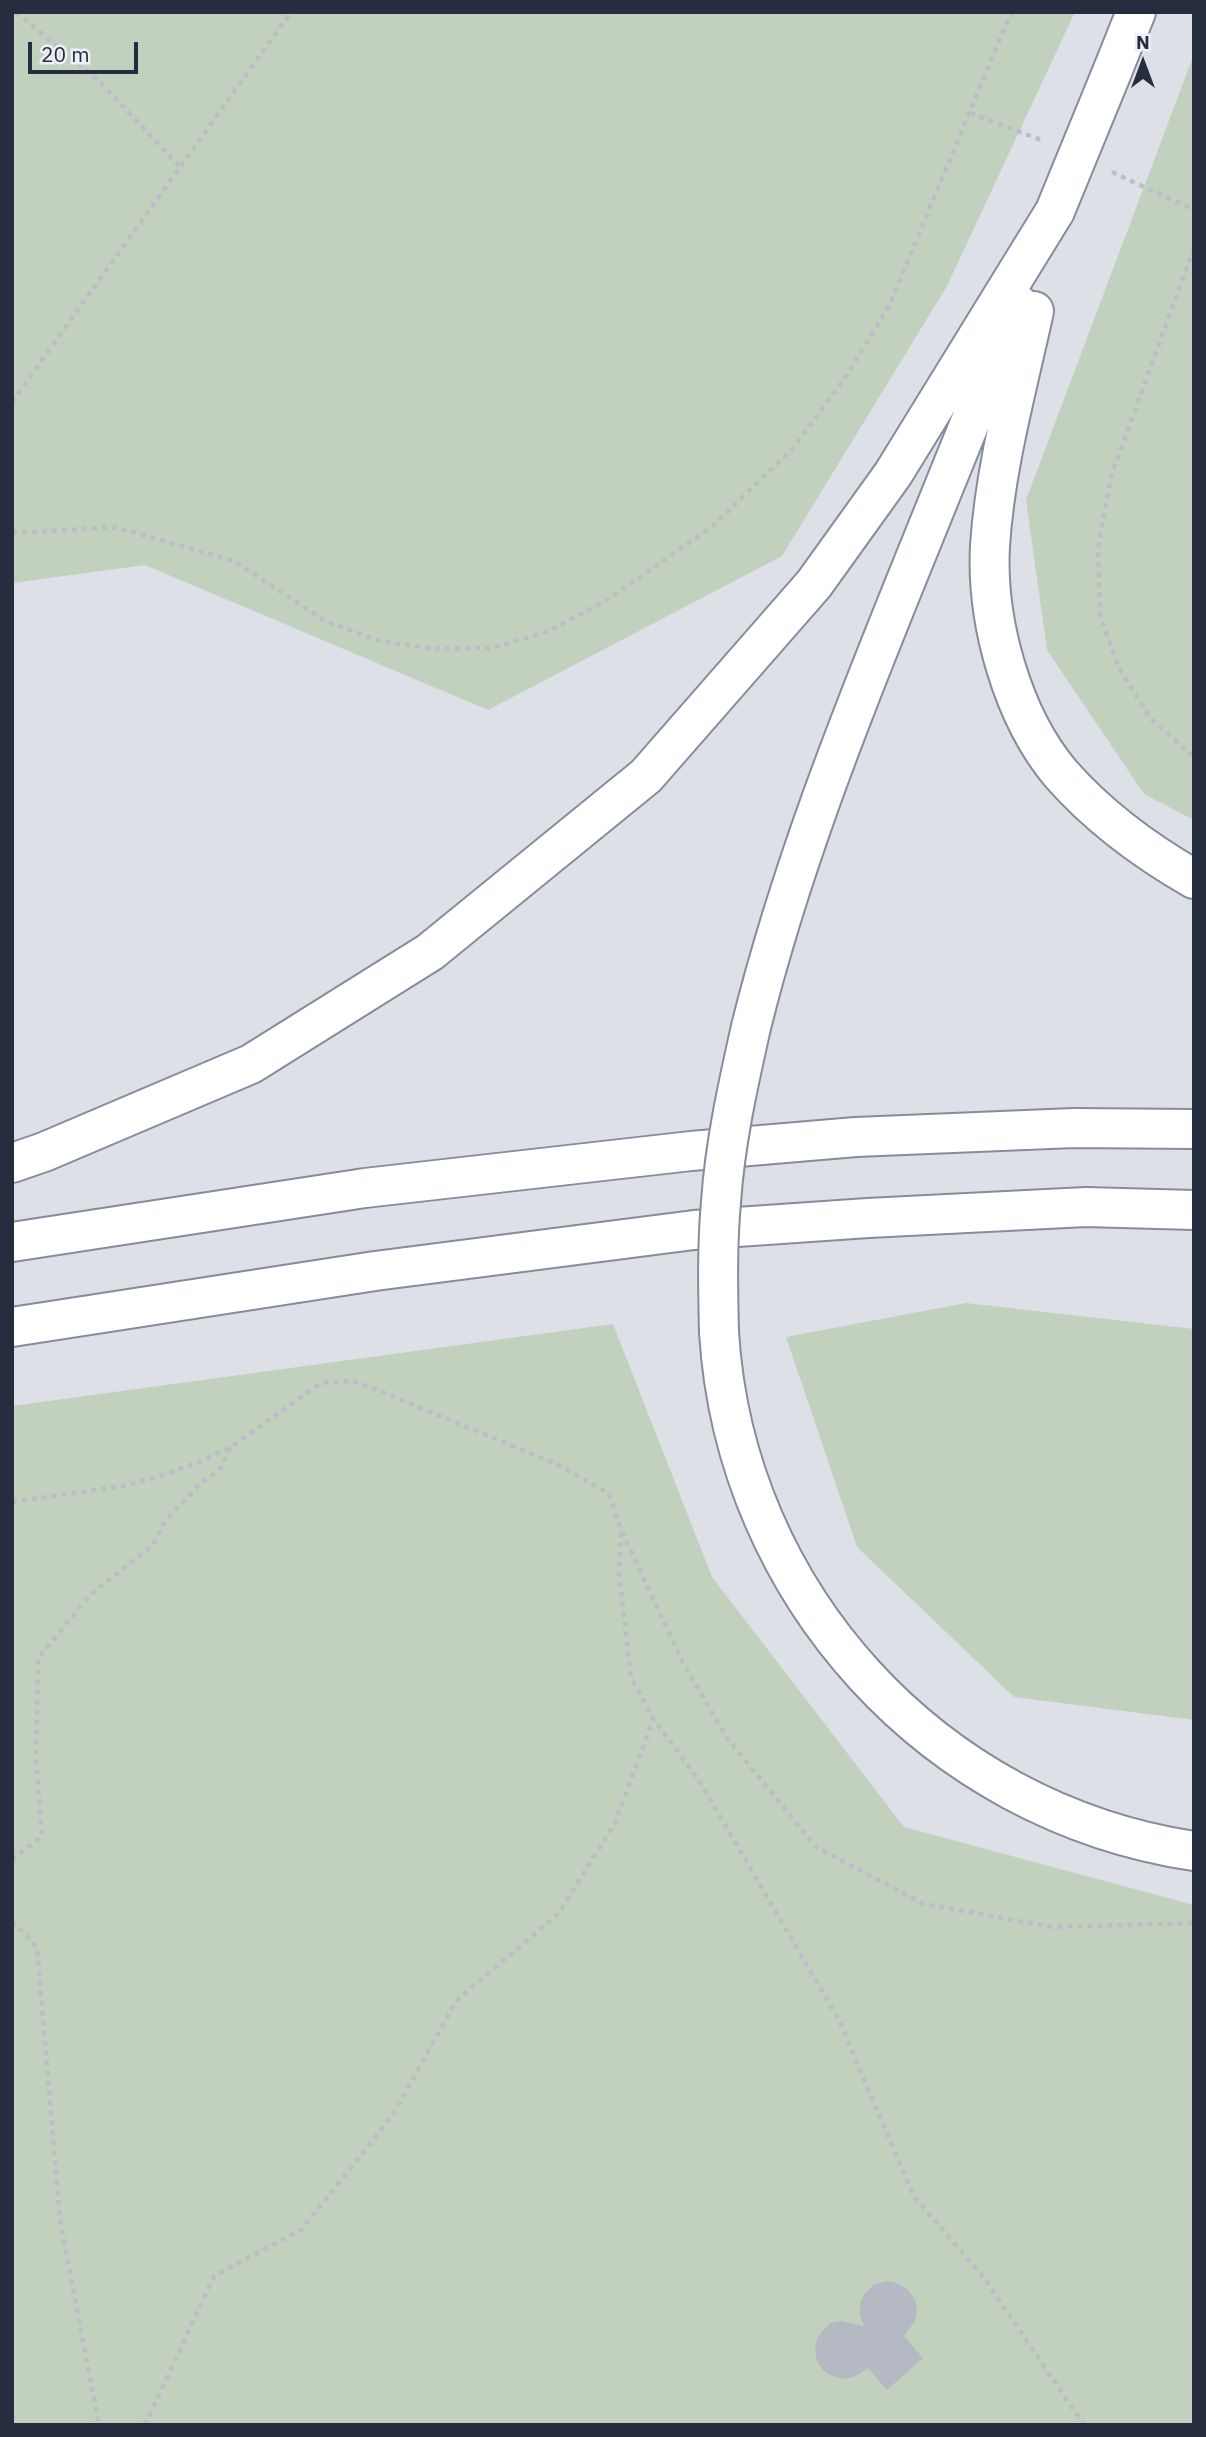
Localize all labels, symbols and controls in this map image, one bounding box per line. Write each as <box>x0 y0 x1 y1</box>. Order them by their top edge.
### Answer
scale bar <box>32 28 142 72</box>
north arrow <box>1108 28 1178 98</box>
text: N <box>1136 30 1150 54</box>
text: 20 m <box>41 40 90 68</box>

